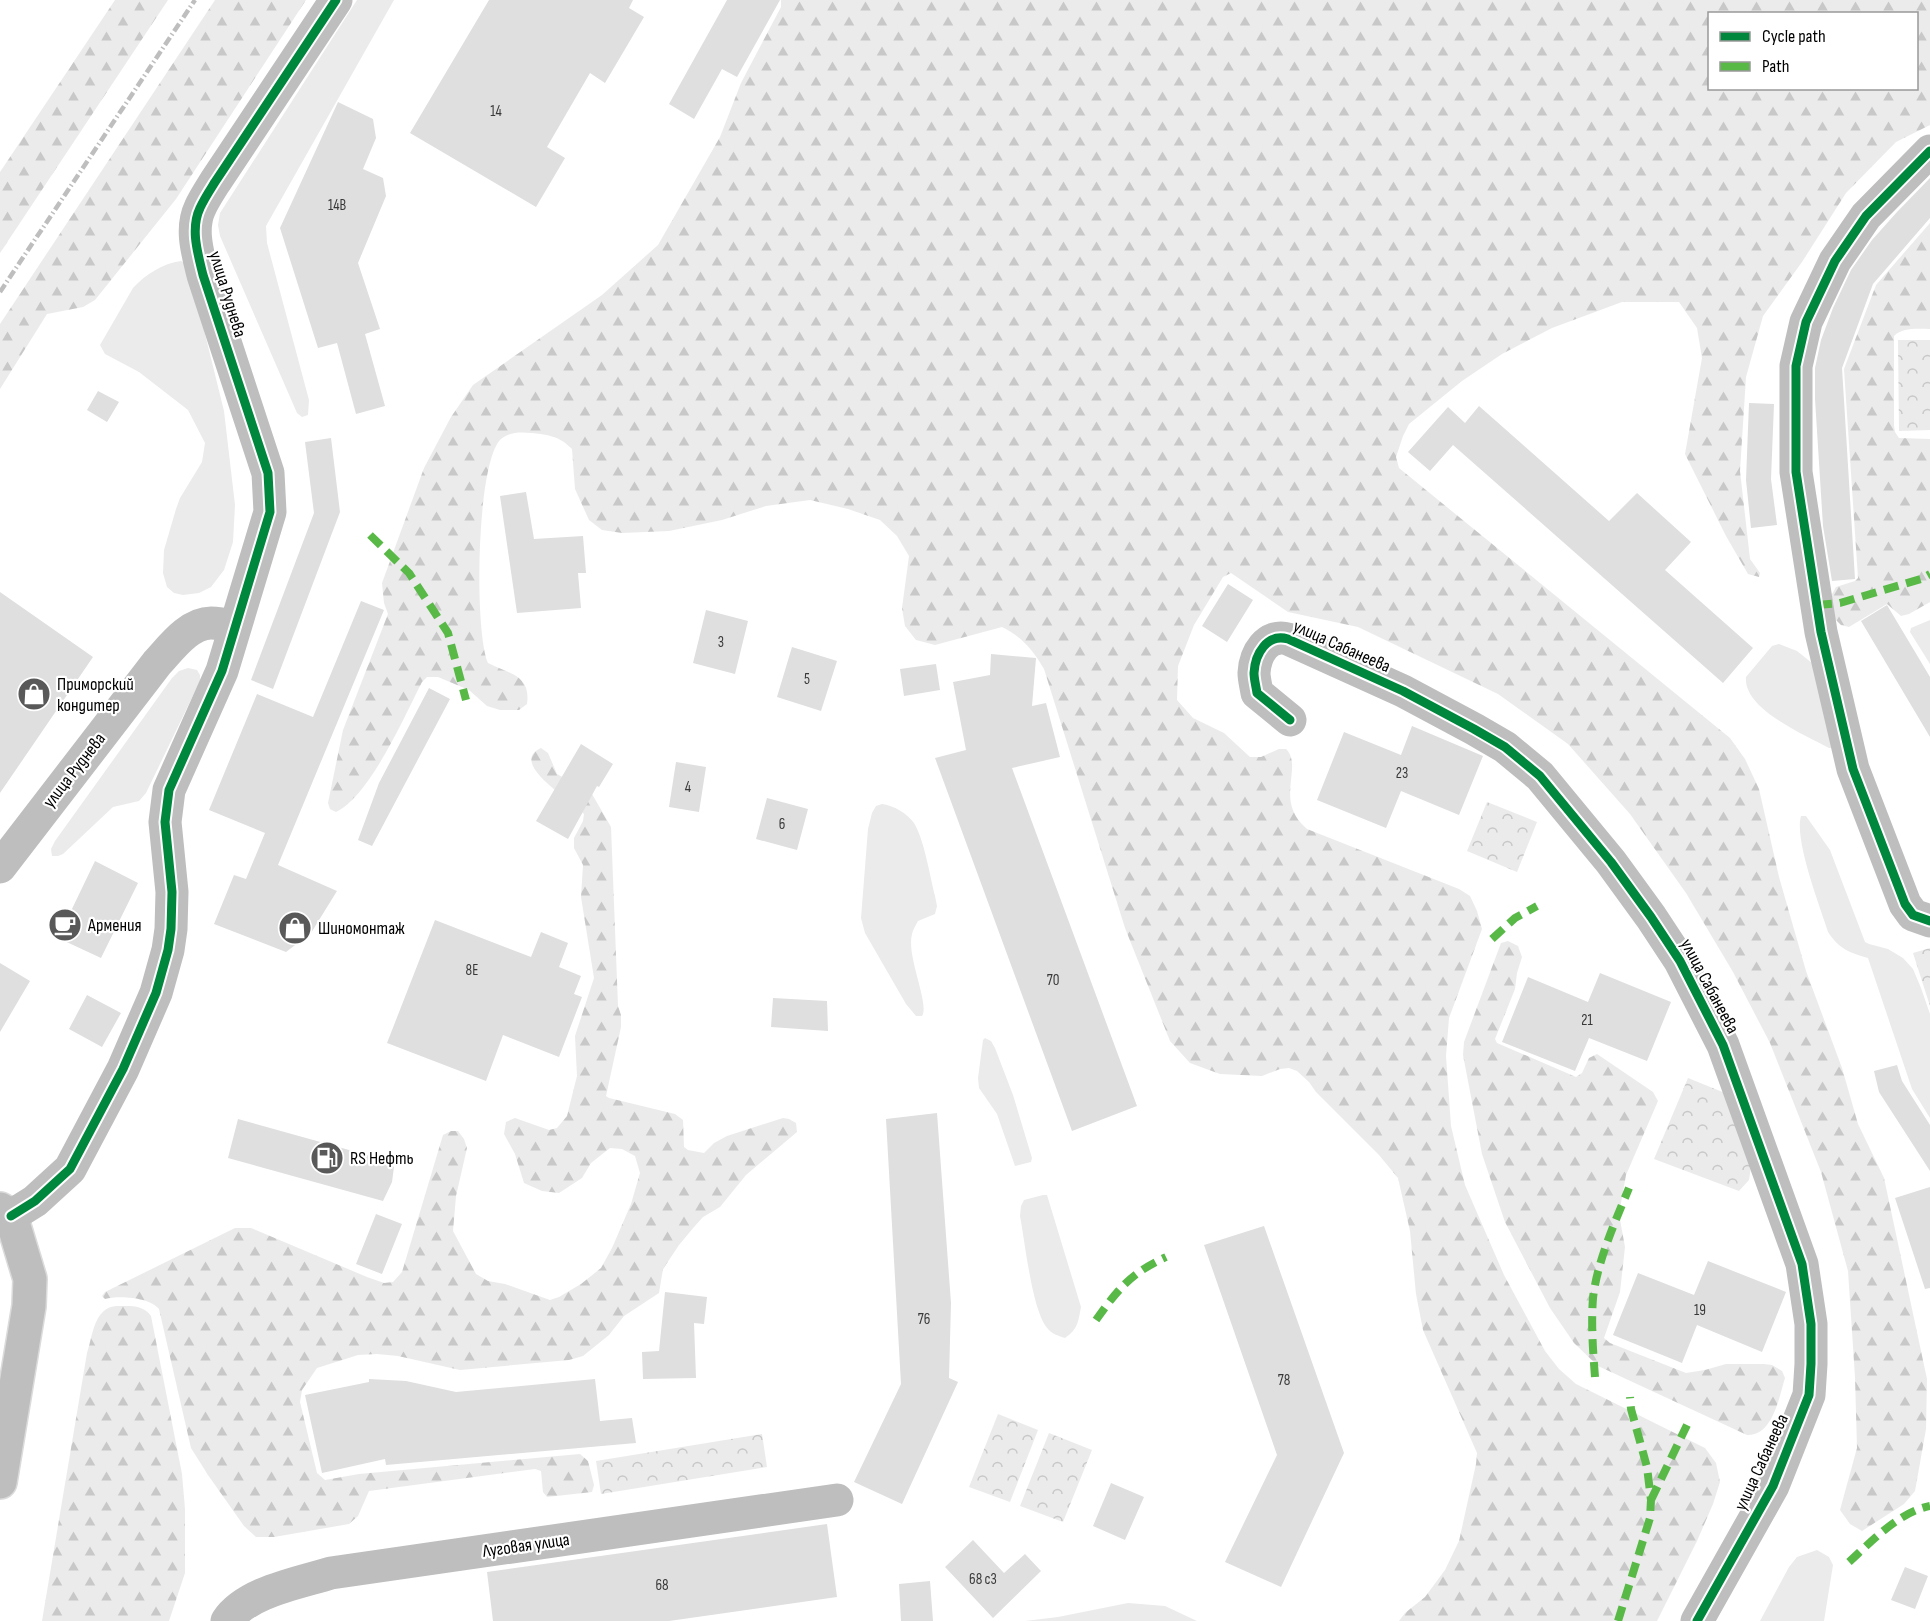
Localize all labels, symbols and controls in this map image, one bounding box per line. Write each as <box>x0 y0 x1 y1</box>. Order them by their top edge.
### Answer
legend <box>1708 12 1918 90</box>
text: Cycle path <box>1762 26 1826 47</box>
text: Path <box>1762 56 1790 77</box>
house number: 14 <box>490 102 502 121</box>
house number: 14В <box>328 196 346 215</box>
street label: улица Руднева <box>204 249 251 340</box>
street label: улица Сабанеева <box>1290 616 1394 677</box>
house number: 3 <box>718 633 724 652</box>
house number: 5 <box>804 670 810 689</box>
place label: Приморский кондитер <box>57 674 134 716</box>
shop icon: Приморский кондитер <box>16 676 52 712</box>
street label: улица Руднева <box>39 729 110 812</box>
house number: 23 <box>1396 764 1408 783</box>
house number: 4 <box>685 778 691 797</box>
house number: 6 <box>779 815 785 834</box>
cafe icon: Армения <box>47 907 83 943</box>
shop icon: Шиномонтаж <box>277 910 313 946</box>
place label: Армения <box>87 915 142 936</box>
place label: Шиномонтаж <box>318 918 405 939</box>
street label: улица Сабанеева <box>1676 935 1743 1037</box>
house number: 8Е <box>466 961 478 980</box>
house number: 70 <box>1047 971 1059 990</box>
house number: 21 <box>1581 1011 1593 1030</box>
fuel station icon: RS Нефть <box>309 1140 345 1176</box>
place label: RS Нефть <box>350 1148 414 1169</box>
house number: 19 <box>1694 1301 1706 1320</box>
house number: 76 <box>918 1310 930 1329</box>
house number: 78 <box>1278 1371 1290 1390</box>
street label: улица Сабанеева <box>1730 1411 1793 1514</box>
street label: Луговая улица <box>480 1529 571 1562</box>
house number: 68 с3 <box>969 1570 997 1589</box>
house number: 68 <box>655 1576 669 1595</box>

